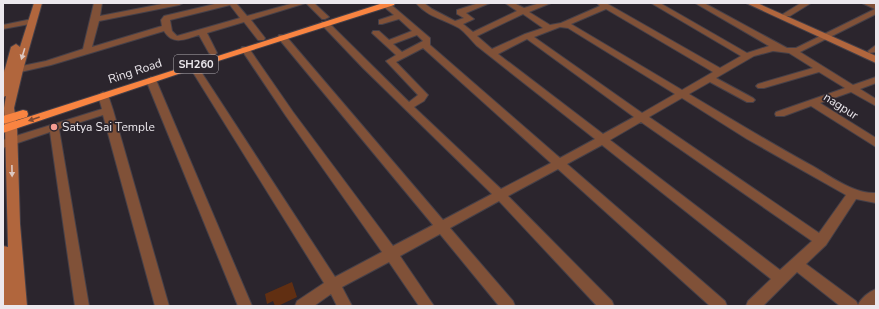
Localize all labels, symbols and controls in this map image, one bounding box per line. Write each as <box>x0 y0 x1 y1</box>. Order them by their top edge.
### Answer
one-way arrow <box>20 48 26 60</box>
street label: Ring Road <box>106 55 164 87</box>
road number: SH260 <box>174 55 218 73</box>
street label: nagpur <box>821 89 862 124</box>
one-way arrow <box>28 116 40 122</box>
place label: Satya Sai Temple <box>62 119 155 135</box>
marker: Satya Sai Temple <box>49 122 59 132</box>
one-way arrow <box>9 165 15 178</box>

